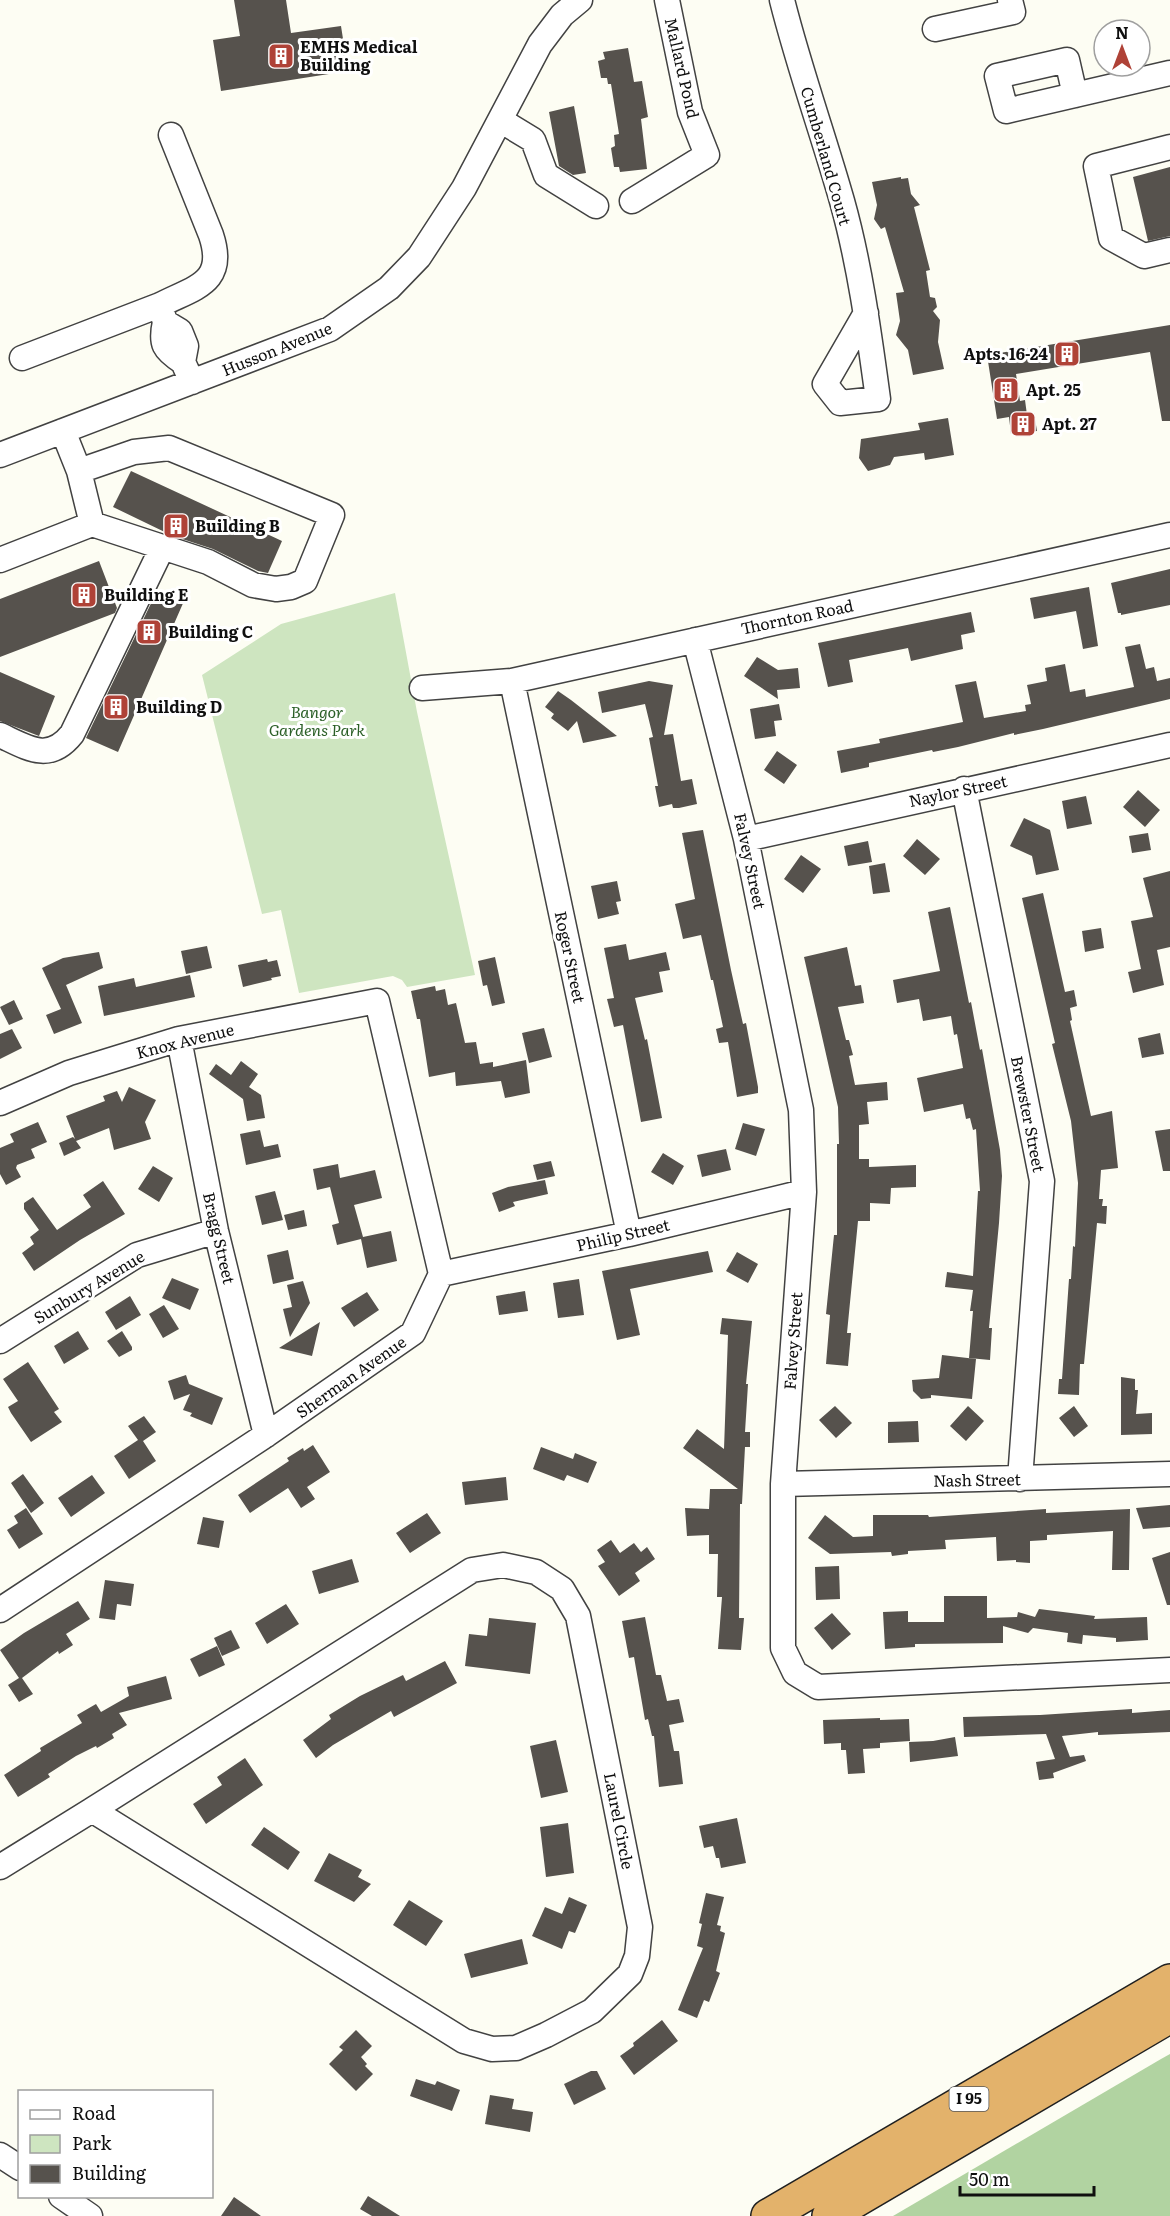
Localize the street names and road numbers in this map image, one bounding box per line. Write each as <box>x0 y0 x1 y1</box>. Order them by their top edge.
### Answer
street label: Mallard Pond <box>660 15 706 121</box>
street label: Cumberland Court <box>796 84 858 228</box>
street label: Husson Avenue <box>218 315 335 381</box>
street label: Thornton Road <box>738 592 856 640</box>
street label: Naylor Street <box>906 768 1010 812</box>
street label: Falvey Street <box>729 810 773 912</box>
street label: Roger Street <box>549 908 593 1006</box>
street label: Knox Avenue <box>133 1016 236 1064</box>
street label: Brewster Street <box>1006 1054 1052 1175</box>
street label: Bragg Street <box>198 1189 242 1287</box>
street label: Philip Street <box>574 1212 672 1256</box>
street label: Sunbury Avenue <box>28 1244 148 1329</box>
street label: Falvey Street <box>777 1291 807 1391</box>
street label: Sherman Avenue <box>290 1329 410 1423</box>
street label: Nash Street <box>933 1466 1022 1492</box>
street label: Laurel Circle <box>599 1770 641 1871</box>
road number: I 95 <box>950 2087 988 2111</box>

